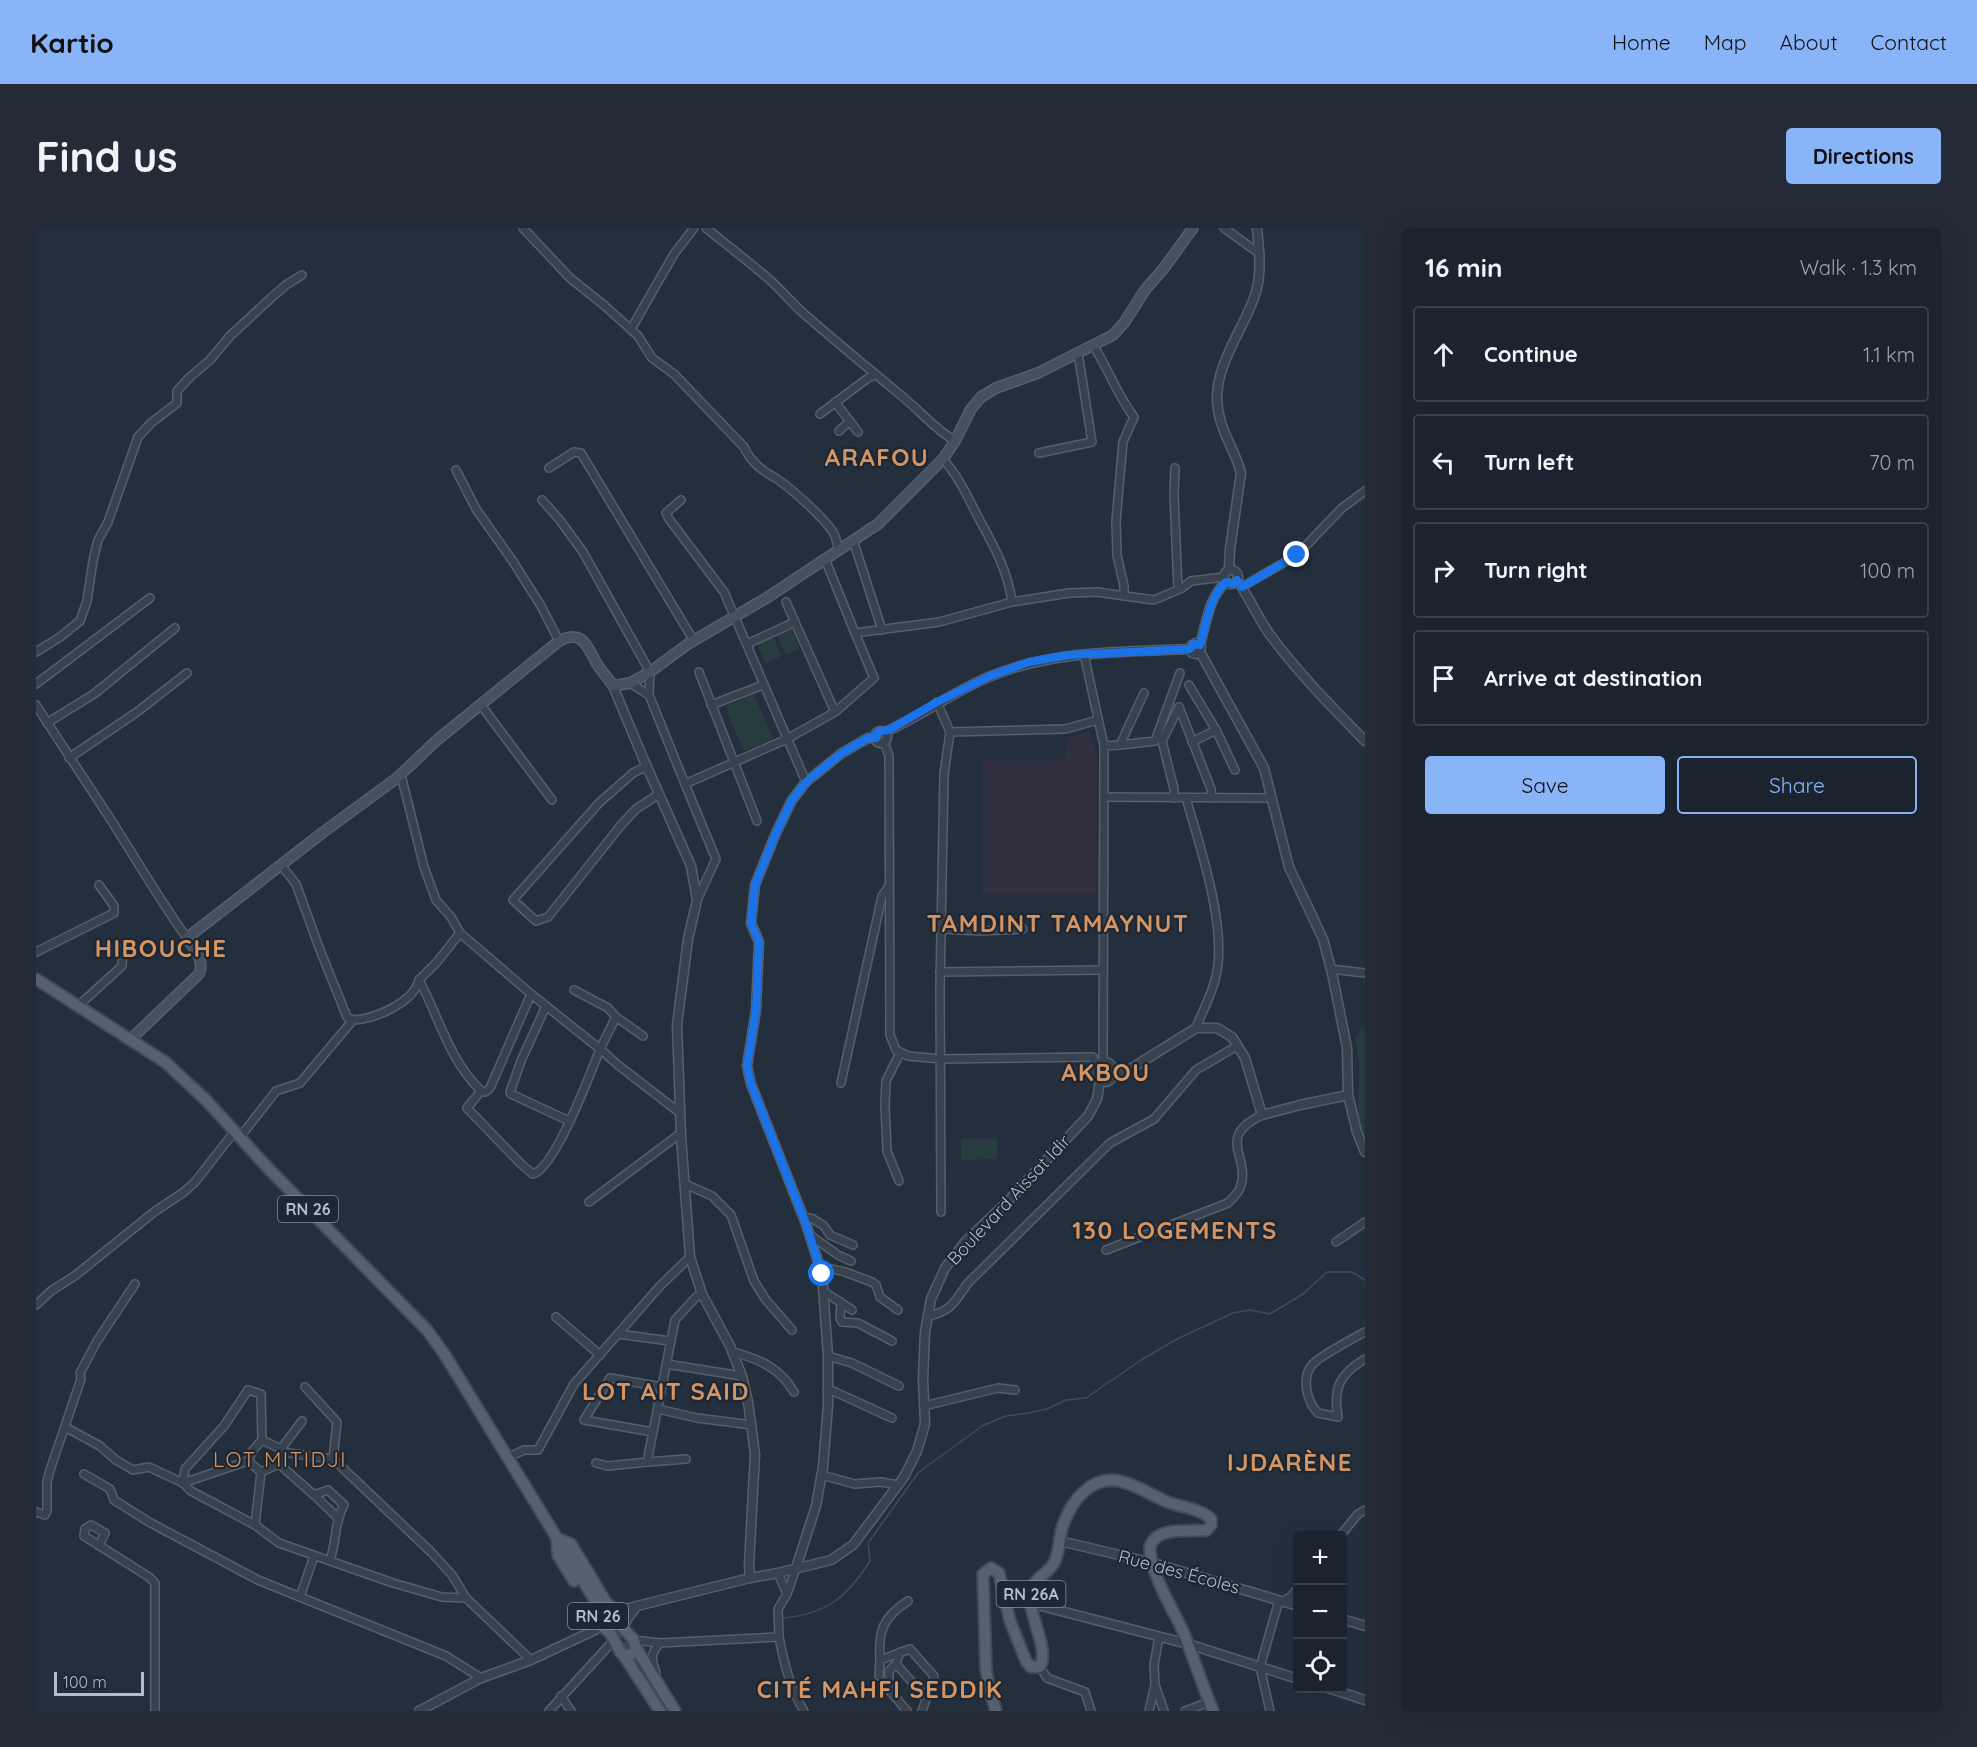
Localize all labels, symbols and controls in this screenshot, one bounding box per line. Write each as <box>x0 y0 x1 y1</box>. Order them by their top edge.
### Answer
text: Kartio <box>30 25 114 60</box>
text: Home <box>1612 29 1671 55</box>
text: Map <box>1704 29 1747 55</box>
text: About <box>1780 29 1838 55</box>
text: Contact <box>1871 29 1947 55</box>
button: Directions <box>1786 128 1941 184</box>
text: Find us <box>36 130 178 183</box>
text: 16 min <box>1425 251 1502 284</box>
text: Walk · 1.3 km <box>1800 255 1917 280</box>
icon: ahead <box>1427 338 1460 371</box>
text: Continue <box>1484 340 1578 368</box>
text: 1.1 km <box>1863 342 1915 367</box>
district label: ARAFOU <box>825 442 929 472</box>
icon: left <box>1427 446 1460 479</box>
text: Turn left <box>1484 448 1574 476</box>
text: 70 m <box>1869 450 1915 475</box>
route end <box>1283 541 1309 567</box>
icon: right <box>1427 554 1460 587</box>
text: Turn right <box>1484 556 1588 584</box>
text: 100 m <box>1860 558 1915 583</box>
icon: arrive <box>1427 662 1460 695</box>
text: Arrive at destination <box>1484 664 1702 692</box>
button: Save <box>1425 756 1665 814</box>
button: Share <box>1677 756 1917 814</box>
district label: TAMDINT TAMAYNUT <box>927 908 1189 938</box>
district label: HIBOUCHE <box>95 933 227 963</box>
district label: AKBOU <box>1061 1057 1151 1087</box>
street label: Boulevard Aissat Idir <box>942 1130 1075 1270</box>
road number: RN 26 <box>278 1196 338 1222</box>
district label: 130 LOGEMENTS <box>1072 1215 1278 1245</box>
route start <box>808 1260 834 1286</box>
district label: LOT AIT SAID <box>582 1376 750 1406</box>
district label: LOT MITIDJI <box>213 1446 347 1472</box>
district label: IJDARÈNE <box>1227 1447 1353 1477</box>
map controls <box>1293 1531 1347 1693</box>
button: + <box>1293 1531 1347 1585</box>
street label: Rue des Écoles <box>1116 1544 1242 1599</box>
road number: RN 26A <box>996 1581 1066 1607</box>
button: − <box>1293 1585 1347 1639</box>
road number: RN 26 <box>568 1603 628 1629</box>
button: locate <box>1293 1639 1347 1693</box>
scale bar <box>54 1669 144 1696</box>
text: 100 m <box>63 1672 107 1692</box>
district label: CITÉ MAHFI SEDDIK <box>757 1674 1003 1704</box>

